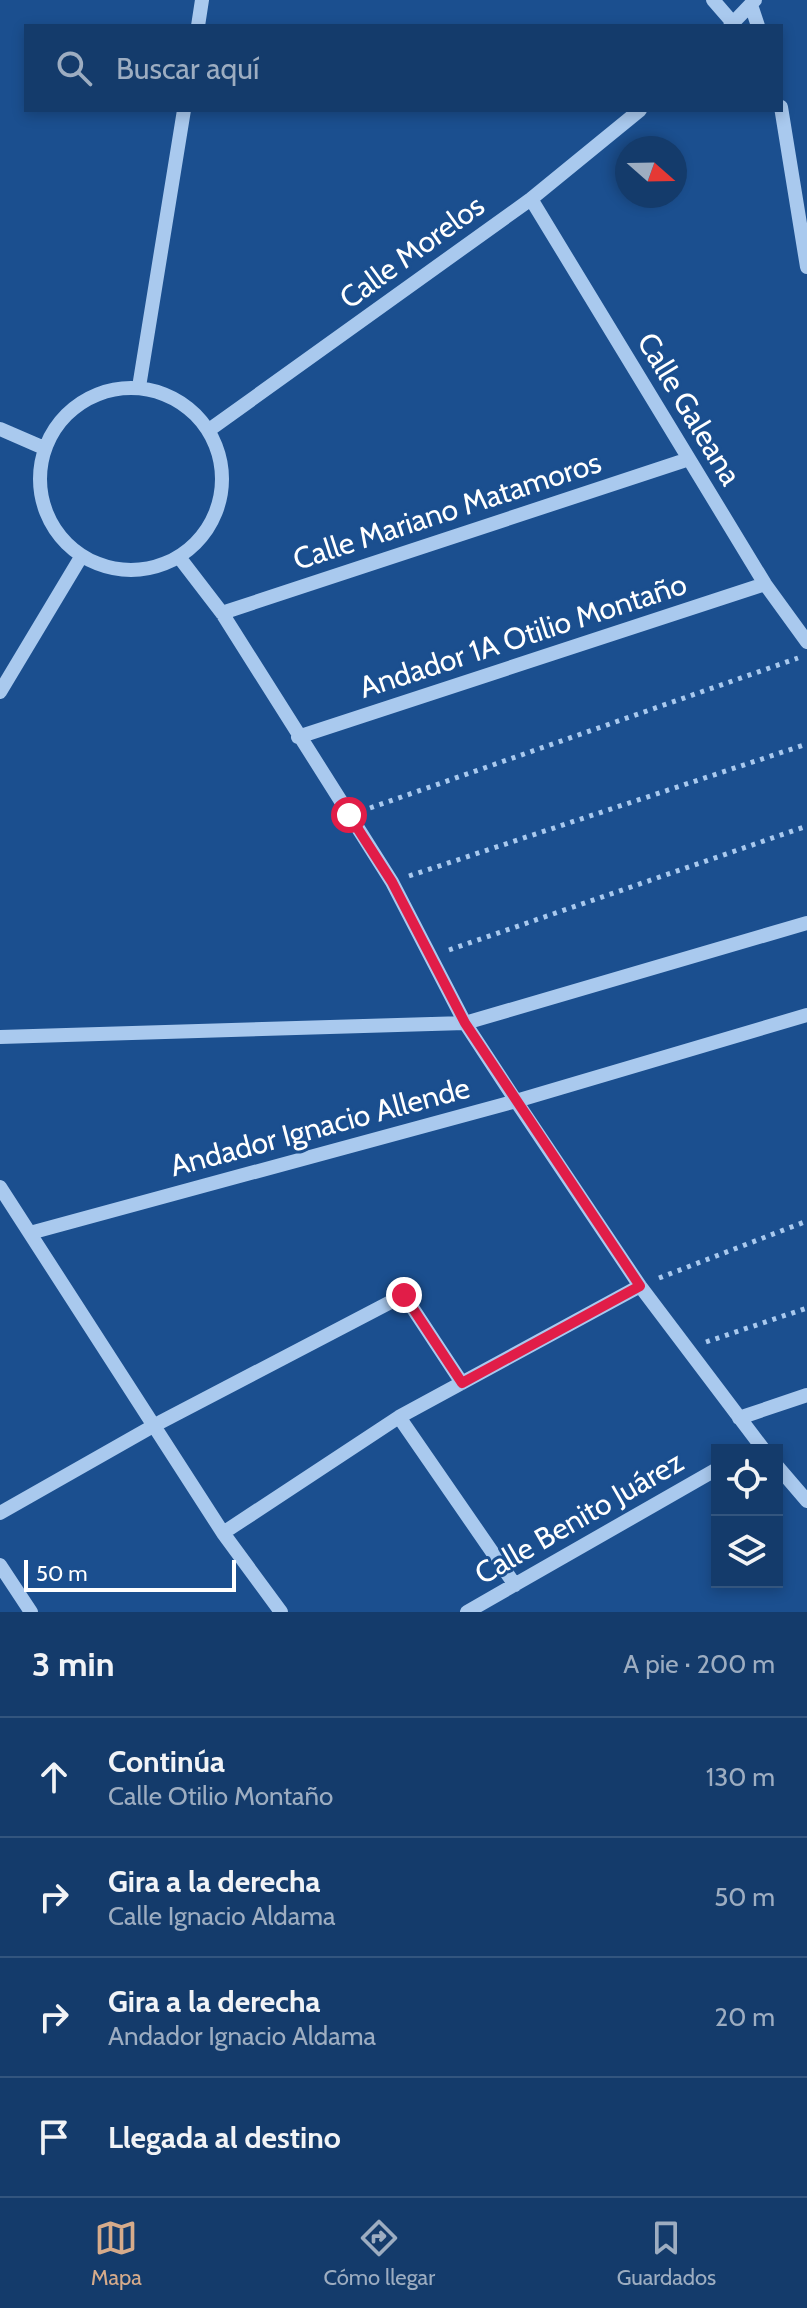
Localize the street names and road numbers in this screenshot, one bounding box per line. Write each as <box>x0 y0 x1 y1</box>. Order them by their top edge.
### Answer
street label: Calle Morelos <box>332 187 491 316</box>
street label: Calle Galeana <box>629 326 750 492</box>
street label: Calle Mariano Matamoros <box>288 443 605 578</box>
street label: Andador 1A Otilio Montaño <box>355 565 691 706</box>
street label: Andador Ignacio Allende <box>166 1069 474 1184</box>
street label: Calle Benito Juárez <box>468 1443 690 1592</box>

